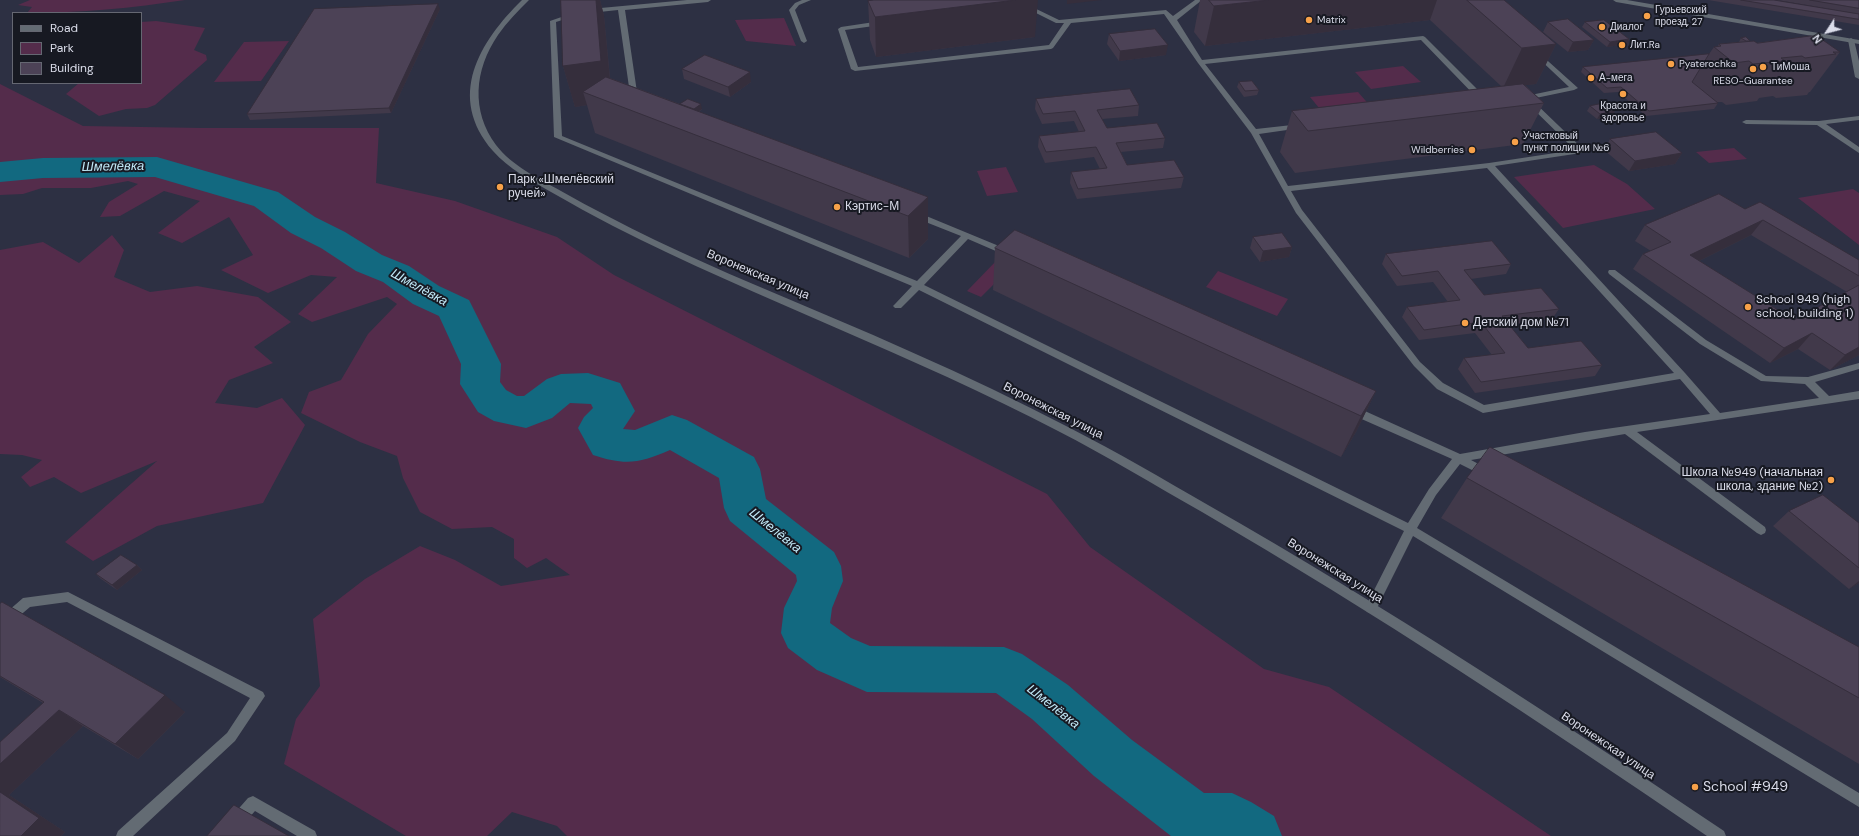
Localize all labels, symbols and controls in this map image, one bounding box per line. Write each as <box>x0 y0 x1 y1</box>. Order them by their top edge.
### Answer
place label: Гурьевский проезд, 27 <box>1655 4 1707 28</box>
marker: Гурьевский проезд, 27 <box>1642 11 1652 21</box>
legend <box>12 12 142 84</box>
north arrow <box>1807 12 1847 52</box>
place label: Matrix <box>1317 14 1346 26</box>
marker: Matrix <box>1304 15 1314 25</box>
text: Road <box>50 20 78 36</box>
place label: Диалог <box>1610 21 1643 33</box>
marker: Диалог <box>1597 22 1607 32</box>
text: N <box>1809 32 1825 46</box>
place label: Лит.Ra <box>1630 39 1660 51</box>
text: Park <box>50 40 74 56</box>
marker: Лит.Ra <box>1617 40 1627 50</box>
place label: Pyaterochka <box>1679 58 1736 70</box>
marker: Pyaterochka <box>1666 59 1676 69</box>
text: Building <box>50 60 94 76</box>
place label: ТиМоша <box>1771 61 1810 73</box>
marker: ТиМоша <box>1758 62 1768 72</box>
marker: RESO-Guarantee <box>1748 64 1758 74</box>
place label: А-мега <box>1599 72 1633 84</box>
marker: А-мега <box>1586 73 1596 83</box>
place label: RESO-Guarantee <box>1713 75 1793 87</box>
marker: Красота и здоровье <box>1618 89 1628 99</box>
place label: Красота и здоровье <box>1600 100 1646 124</box>
place label: Участковый пункт полиции №6 <box>1523 130 1609 154</box>
marker: Участковый пункт полиции №6 <box>1510 137 1520 147</box>
place label: Wildberries <box>1411 144 1464 156</box>
marker: Wildberries <box>1467 145 1477 155</box>
water label: Шмелёвка <box>82 159 144 175</box>
place label: Парк «Шмелёвский ручей» <box>508 173 614 201</box>
marker: Парк «Шмелёвский ручей» <box>495 182 505 192</box>
place label: Кэртис-М <box>845 200 899 214</box>
marker: Кэртис-М <box>832 202 842 212</box>
street label: Воронежская улица <box>705 247 811 303</box>
water label: Шмелёвка <box>388 266 450 310</box>
place label: School 949 (high school, building 1) <box>1756 293 1853 321</box>
marker: School 949 (high school, building 1) <box>1743 302 1753 312</box>
place label: Детский дом №71 <box>1473 316 1569 330</box>
marker: Детский дом №71 <box>1460 318 1470 328</box>
street label: Воронежская улица <box>1001 380 1105 442</box>
place label: Школа №949 (начальная школа, здание №2) <box>1681 466 1823 494</box>
marker: Школа №949 (начальная школа, здание №2) <box>1826 475 1836 485</box>
water label: Шмелёвка <box>746 505 804 557</box>
street label: Воронежская улица <box>1285 536 1385 606</box>
water label: Шмелёвка <box>1024 682 1082 732</box>
street label: Воронежская улица <box>1558 709 1658 783</box>
place label: School #949 <box>1703 779 1788 795</box>
marker: School #949 <box>1690 782 1700 792</box>

